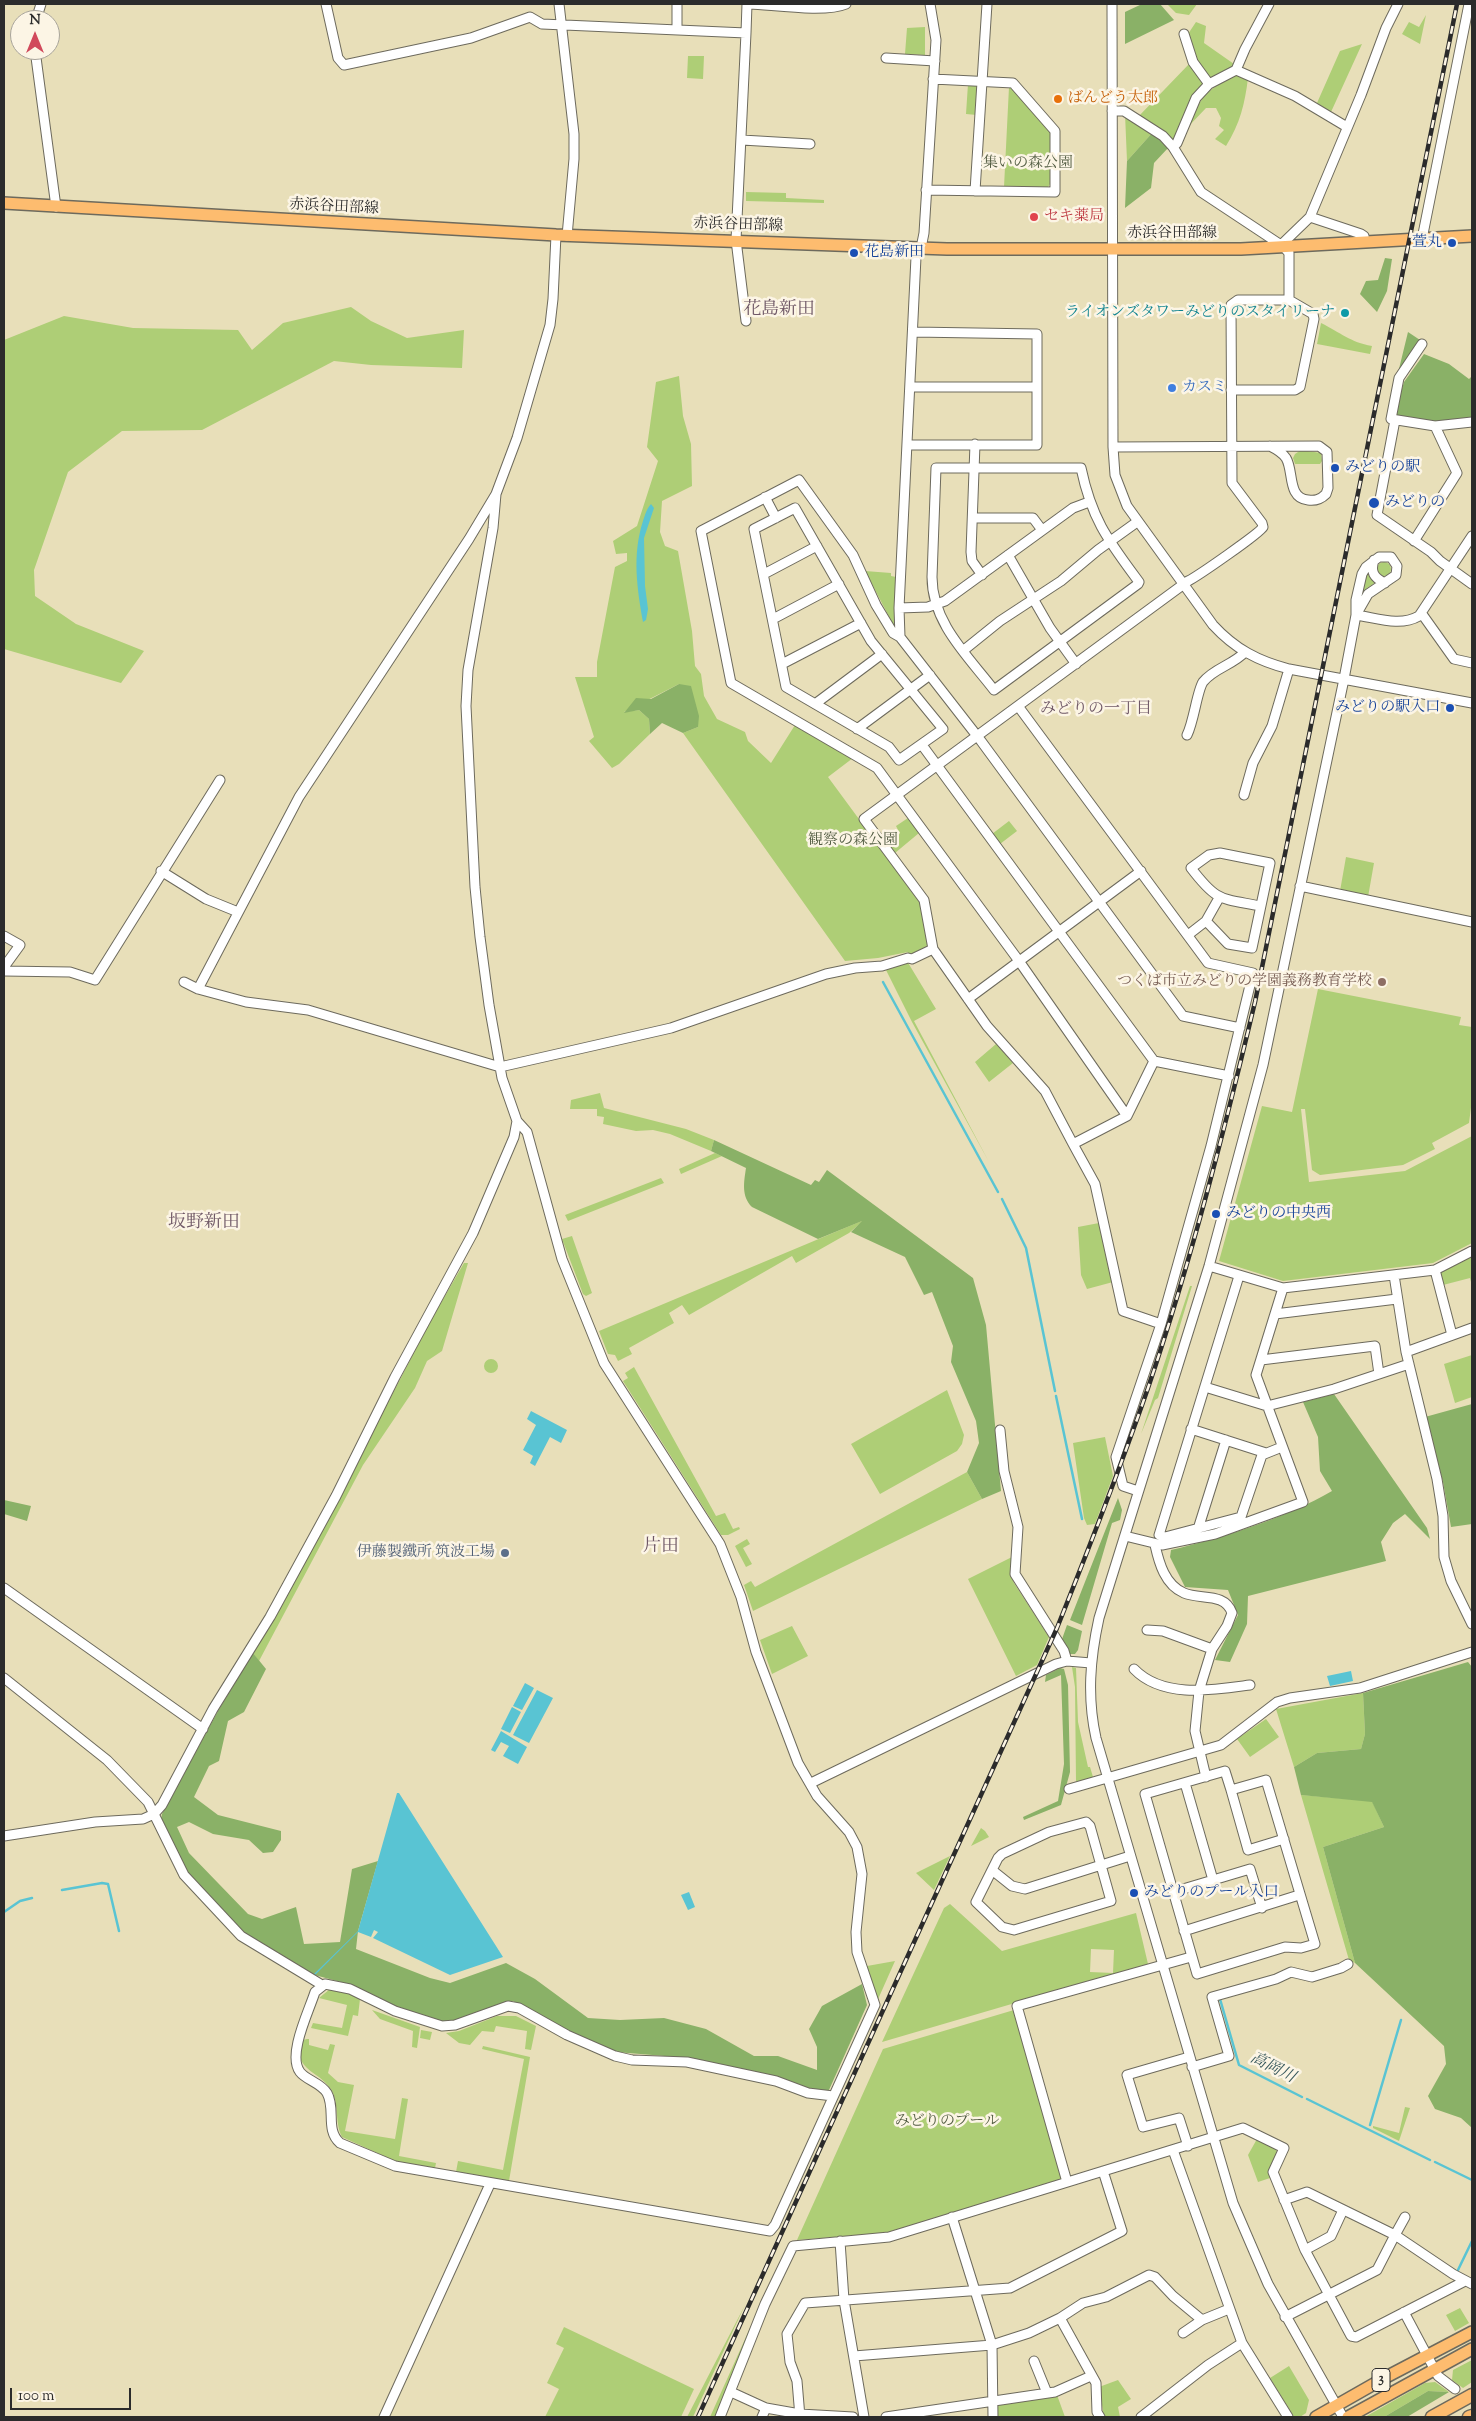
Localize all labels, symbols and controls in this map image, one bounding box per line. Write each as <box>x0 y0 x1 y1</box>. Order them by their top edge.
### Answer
north arrow <box>10 10 60 60</box>
text: N <box>29 11 41 31</box>
place label: ばんどう太郎 <box>1068 90 1158 108</box>
marker: ばんどう太郎 <box>1052 93 1064 105</box>
park label: 集いの森公園 <box>983 155 1073 173</box>
street label: 赤浜谷田部線 <box>289 197 379 219</box>
place label: セキ薬局 <box>1044 208 1104 226</box>
marker: セキ薬局 <box>1028 211 1040 223</box>
street label: 赤浜谷田部線 <box>693 215 783 237</box>
street label: 赤浜谷田部線 <box>1127 225 1217 243</box>
place label: 萱丸 <box>1412 234 1442 252</box>
marker: 萱丸 <box>1446 237 1458 249</box>
place label: 花島新田 <box>864 244 924 262</box>
marker: 花島新田 <box>848 247 860 259</box>
district label: 花島新田 <box>743 300 815 322</box>
place label: ライオンズタワーみどりのスタイリーナ <box>1065 304 1335 322</box>
marker: ライオンズタワーみどりのスタイリーナ <box>1339 307 1351 319</box>
place label: カスミ <box>1182 379 1227 397</box>
marker: カスミ <box>1166 382 1178 394</box>
place label: みどりの駅 <box>1345 459 1420 477</box>
marker: みどりの駅 <box>1329 462 1341 474</box>
place label: みどりの <box>1385 494 1445 512</box>
marker: みどりの <box>1367 496 1381 510</box>
place label: みどりの駅入口 <box>1335 699 1440 717</box>
district label: みどりの一丁目 <box>1040 700 1152 720</box>
marker: みどりの駅入口 <box>1444 702 1456 714</box>
park label: 観察の森公園 <box>808 832 898 850</box>
place label: つくば市立みどりの学園義務教育学校 <box>1117 973 1372 991</box>
marker: つくば市立みどりの学園義務教育学校 <box>1376 976 1388 988</box>
place label: みどりの中央西 <box>1226 1205 1331 1223</box>
marker: みどりの中央西 <box>1210 1208 1222 1220</box>
district label: 坂野新田 <box>168 1213 240 1235</box>
district label: 片田 <box>643 1537 679 1559</box>
place label: 伊藤製鐵所 筑波工場 <box>357 1544 495 1562</box>
marker: 伊藤製鐵所 筑波工場 <box>499 1547 511 1559</box>
place label: みどりのプール入口 <box>1144 1884 1279 1902</box>
marker: みどりのプール入口 <box>1128 1887 1140 1899</box>
water label: 高岡川 <box>1246 2050 1298 2088</box>
park label: みどりのプール <box>895 2113 999 2131</box>
road number: 3 <box>1372 2368 1390 2392</box>
scale bar <box>12 2378 134 2410</box>
text: 100 m <box>18 2386 54 2407</box>

